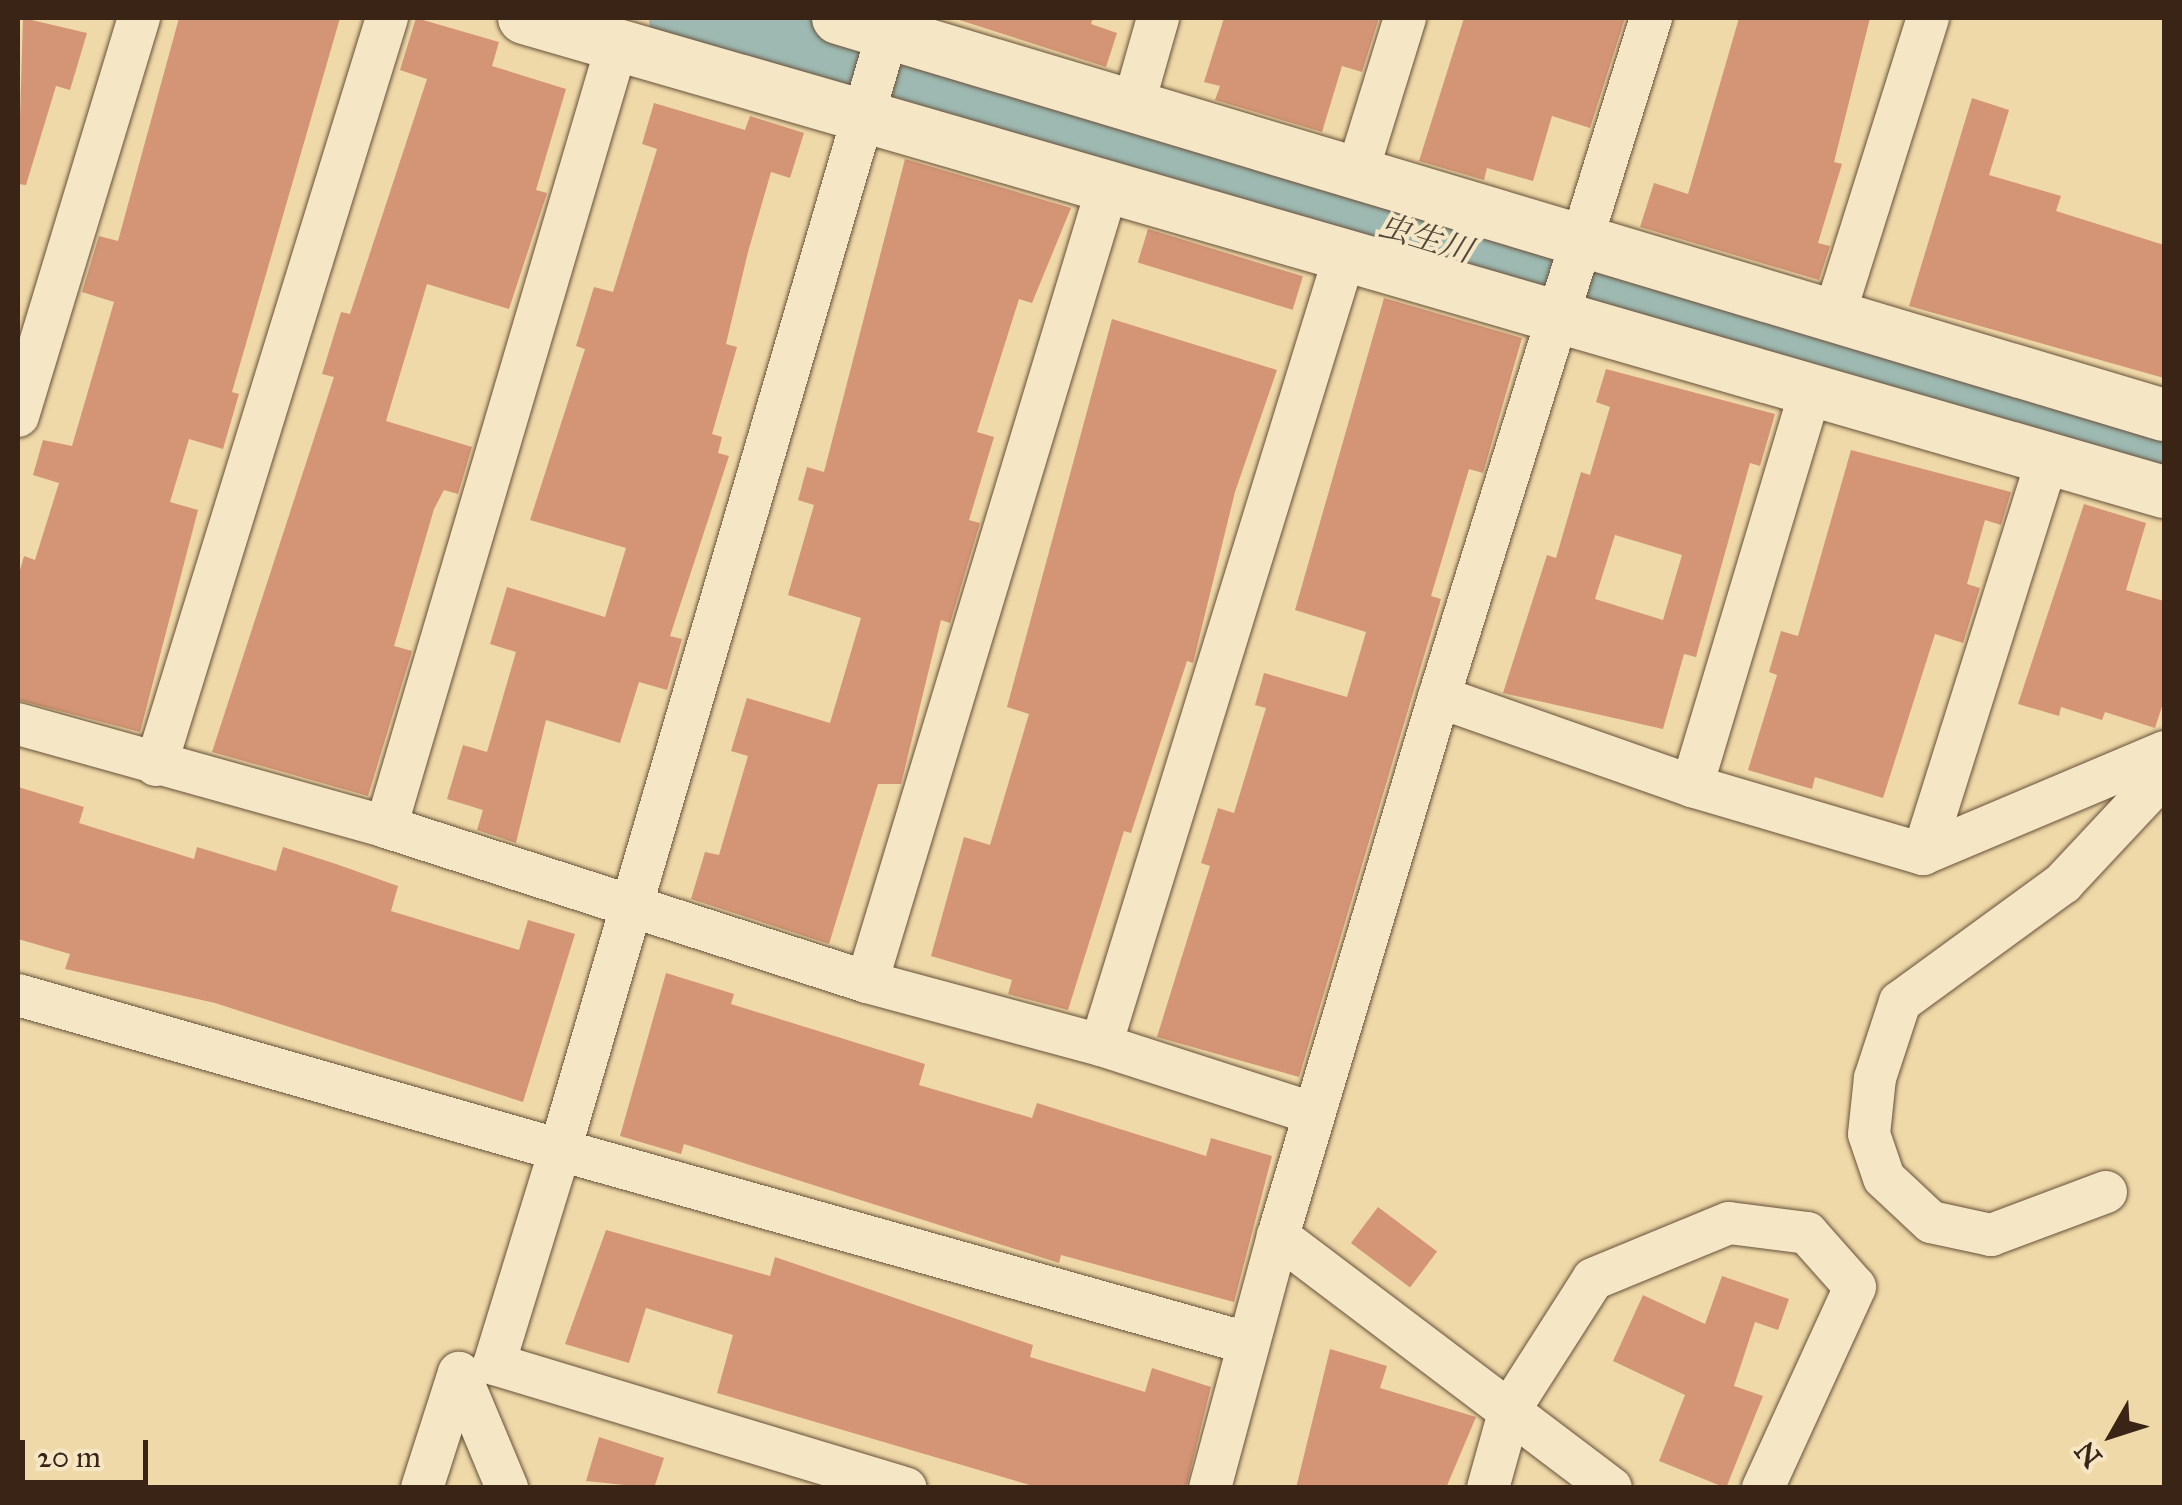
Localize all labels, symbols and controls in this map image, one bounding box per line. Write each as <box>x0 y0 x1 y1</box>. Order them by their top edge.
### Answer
water label: 虫生川 <box>1373 207 1477 271</box>
north arrow <box>2062 1385 2162 1485</box>
scale bar <box>25 1420 152 1482</box>
text: N <box>2067 1434 2109 1474</box>
text: 20 m <box>37 1439 101 1475</box>

